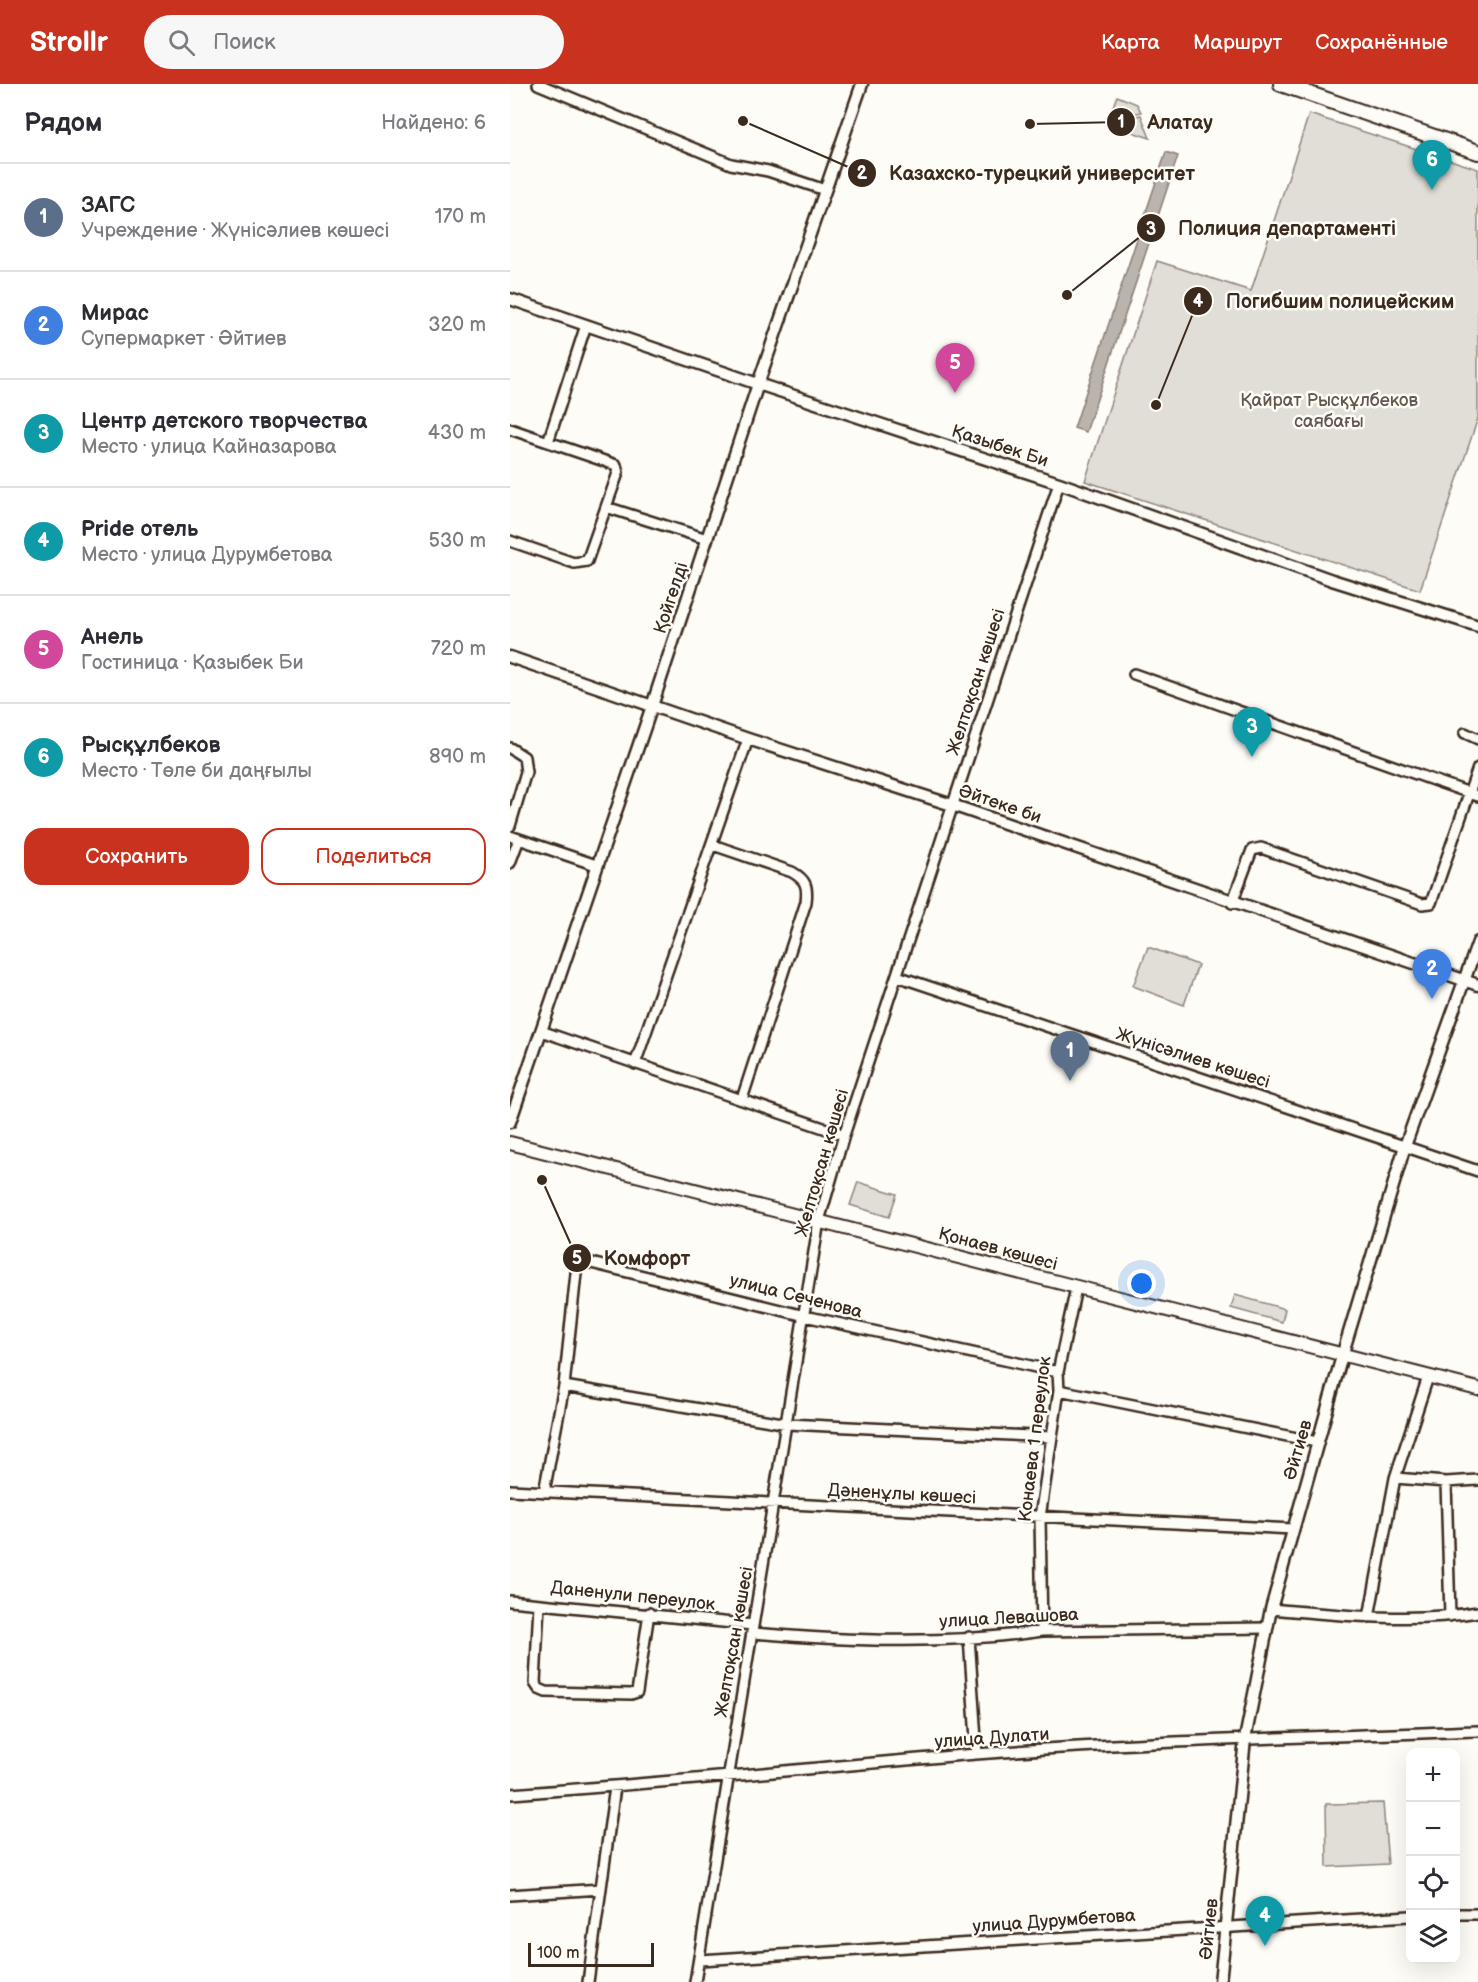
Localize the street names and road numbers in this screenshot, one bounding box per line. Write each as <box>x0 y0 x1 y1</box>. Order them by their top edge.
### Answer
street label: Қазыбек Би <box>949 420 1051 472</box>
street label: Қойгелді <box>650 560 692 636</box>
street label: Желтоқсан көшесі <box>942 606 1010 758</box>
street label: Әйтеке би <box>956 780 1044 828</box>
street label: Жүнісәлиев көшесі <box>1113 1023 1273 1093</box>
street label: Желтоқсан көшесі <box>791 1087 853 1239</box>
street label: Қонаев көшесі <box>936 1223 1060 1275</box>
street label: улица Сеченова <box>728 1269 865 1323</box>
street label: Конаева 1 переулок <box>1014 1355 1056 1523</box>
street label: Әйтиев <box>1279 1417 1317 1482</box>
street label: Дәненұлы көшесі <box>827 1480 977 1508</box>
street label: Желтоқсан көшесі <box>710 1565 758 1719</box>
street label: Даненули переулок <box>550 1577 717 1615</box>
street label: улица Левашова <box>939 1604 1080 1632</box>
street label: улица Дулати <box>934 1724 1050 1752</box>
street label: Әйтиев <box>1195 1897 1223 1961</box>
street label: улица Дурумбетова <box>972 1905 1137 1937</box>

